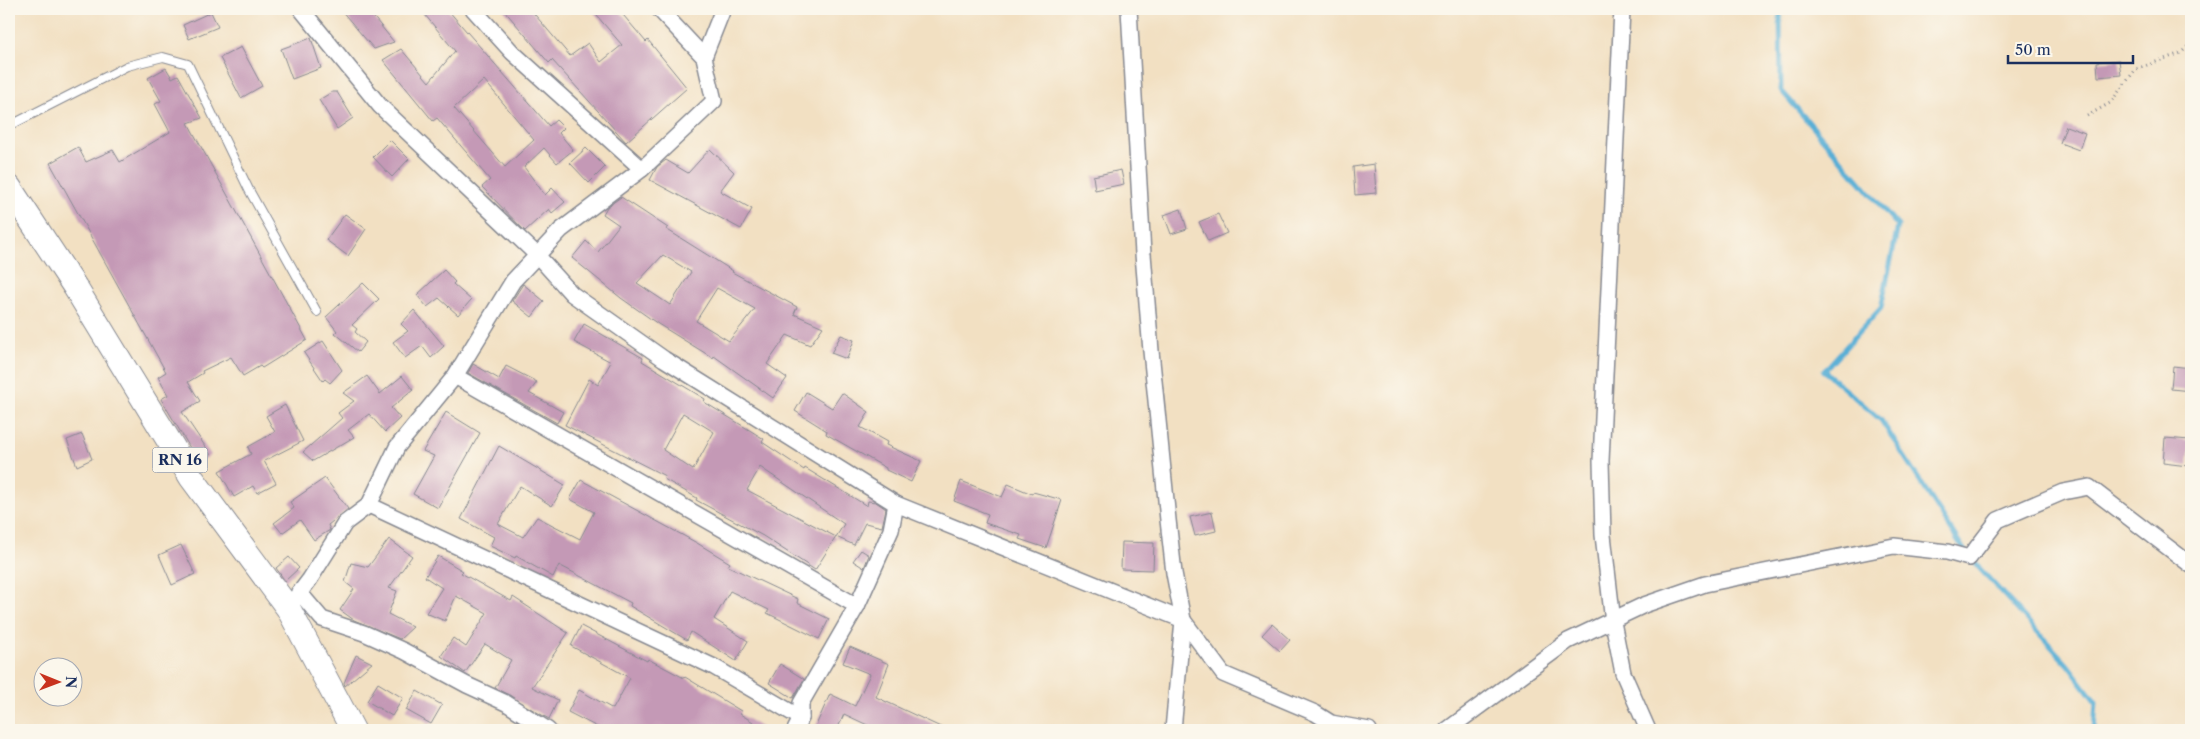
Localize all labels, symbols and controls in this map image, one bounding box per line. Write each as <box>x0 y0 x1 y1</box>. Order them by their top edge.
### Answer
scale bar <box>2008 32 2132 64</box>
text: 50 m <box>2015 40 2051 59</box>
road number: RN 16 <box>152 448 208 472</box>
north arrow <box>32 656 82 706</box>
text: N <box>62 676 80 688</box>

